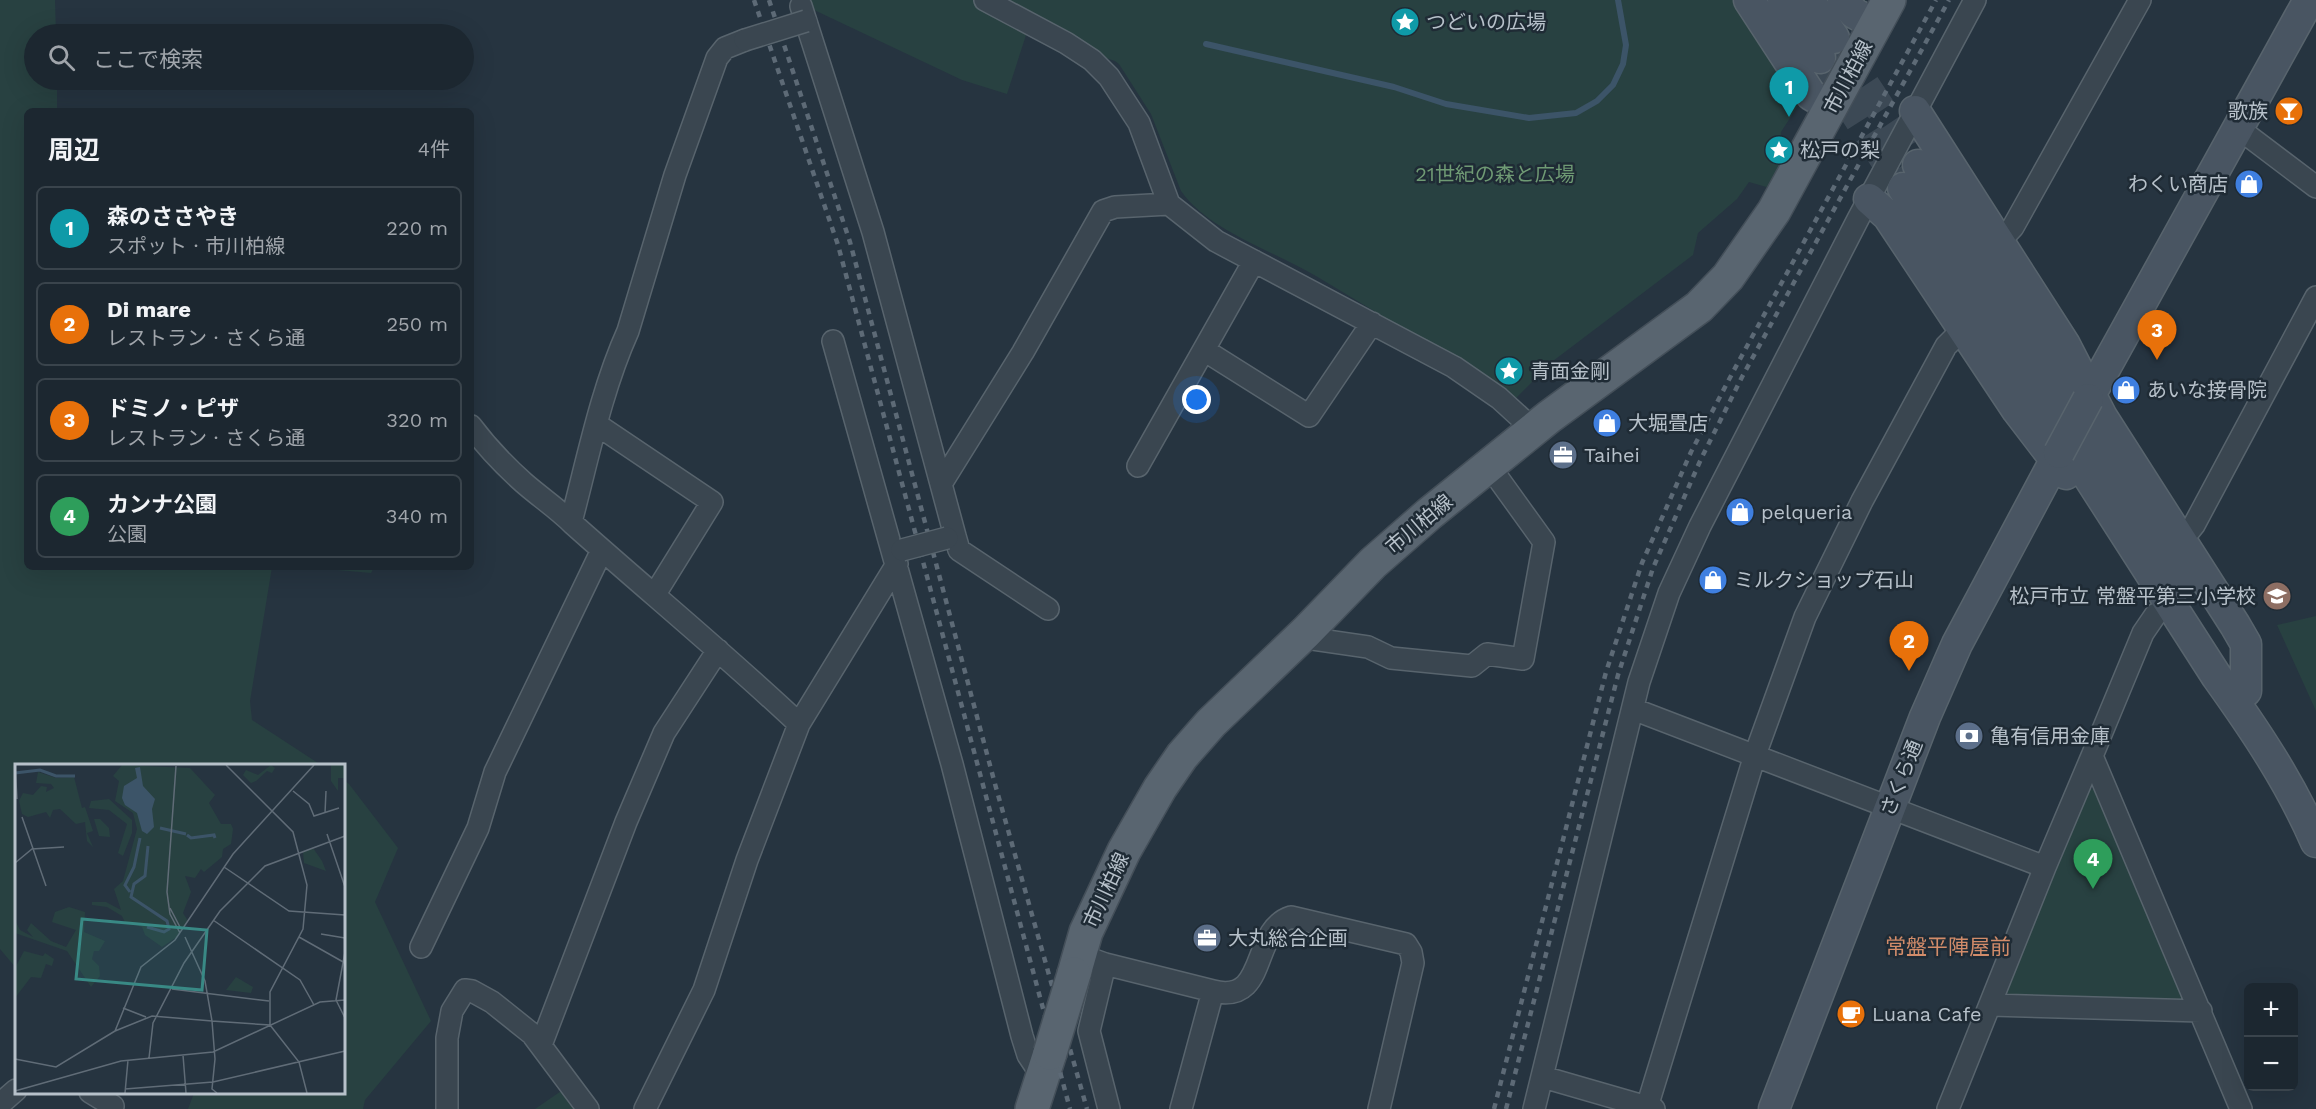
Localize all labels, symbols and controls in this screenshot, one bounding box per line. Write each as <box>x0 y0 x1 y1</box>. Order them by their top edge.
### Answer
place icon: つどいの広場 <box>1389 6 1421 38</box>
place label: つどいの広場 <box>1426 10 1546 34</box>
search box <box>24 24 474 90</box>
street label: 市川柏線 <box>1819 36 1877 118</box>
icon: search <box>45 41 78 74</box>
text: ここで検索 <box>93 47 203 72</box>
pin: 1 <box>1770 68 1808 117</box>
bar icon: 歌族 <box>2273 95 2305 127</box>
place label: 歌族 <box>2228 99 2268 123</box>
place icon: 松戸の梨 <box>1763 134 1795 166</box>
text: 周辺 <box>48 135 100 165</box>
text: 4件 <box>418 137 450 161</box>
place label: 松戸の梨 <box>1800 138 1880 162</box>
park label: 21世紀の森と広場 <box>1415 162 1575 186</box>
shop icon: わくい商店 <box>2233 168 2265 200</box>
place label: わくい商店 <box>2128 172 2228 196</box>
text: 森のささやき <box>107 204 239 229</box>
text: 1 <box>65 216 74 240</box>
text: 220 m <box>386 216 448 240</box>
text: スポット · 市川柏線 <box>107 234 285 258</box>
text: Di mare <box>107 297 191 322</box>
pin: 3 <box>2138 310 2176 360</box>
text: 2 <box>64 312 75 336</box>
text: 250 m <box>386 312 448 336</box>
text: レストラン · さくら通 <box>107 326 305 350</box>
place icon: 青面金剛 <box>1493 355 1525 387</box>
place label: 青面金剛 <box>1530 359 1610 383</box>
shop icon: あいな接骨院 <box>2110 374 2142 406</box>
place label: あいな接骨院 <box>2147 378 2267 402</box>
your location <box>1182 385 1211 414</box>
text: ドミノ・ピザ <box>107 396 239 421</box>
shop icon: 大堀畳店 <box>1591 407 1623 439</box>
text: 3 <box>64 408 75 432</box>
text: 320 m <box>386 408 448 432</box>
place label: 大堀畳店 <box>1628 411 1708 435</box>
text: レストラン · さくら通 <box>107 426 305 450</box>
office icon: Taihei <box>1547 439 1579 471</box>
place label: Taihei <box>1584 443 1640 467</box>
street label: 市川柏線 <box>1381 489 1457 559</box>
text: カンナ公園 <box>107 492 217 517</box>
shop icon: pelqueria <box>1724 496 1756 528</box>
place label: pelqueria <box>1761 500 1852 524</box>
text: 4 <box>63 504 76 528</box>
text: 340 m <box>386 504 448 528</box>
text: 公園 <box>107 522 147 546</box>
shop icon: ミルクショップ石山 <box>1697 564 1729 596</box>
place label: ミルクショップ石山 <box>1734 568 1914 592</box>
school or university icon: 松戸市立 常盤平第三小学校 <box>2261 580 2293 612</box>
place label: 松戸市立 常盤平第三小学校 <box>2009 584 2256 608</box>
pin: 2 <box>1890 622 1928 671</box>
bank icon: 亀有信用金庫 <box>1953 720 1985 752</box>
place label: 亀有信用金庫 <box>1990 724 2110 748</box>
street label: さくら通 <box>1875 736 1927 820</box>
inset map <box>15 764 345 1094</box>
pin: 4 <box>2074 840 2112 889</box>
street label: 市川柏線 <box>1078 849 1134 931</box>
office icon: 大丸総合企画 <box>1191 922 1223 954</box>
place label: 大丸総合企画 <box>1228 926 1348 950</box>
district label: 常盤平陣屋前 <box>1885 934 2011 959</box>
map controls <box>2244 983 2298 1091</box>
button: + <box>2244 983 2298 1037</box>
cafe icon: Luana Cafe <box>1835 998 1867 1030</box>
place label: Luana Cafe <box>1872 1002 1982 1026</box>
button: − <box>2244 1037 2298 1091</box>

